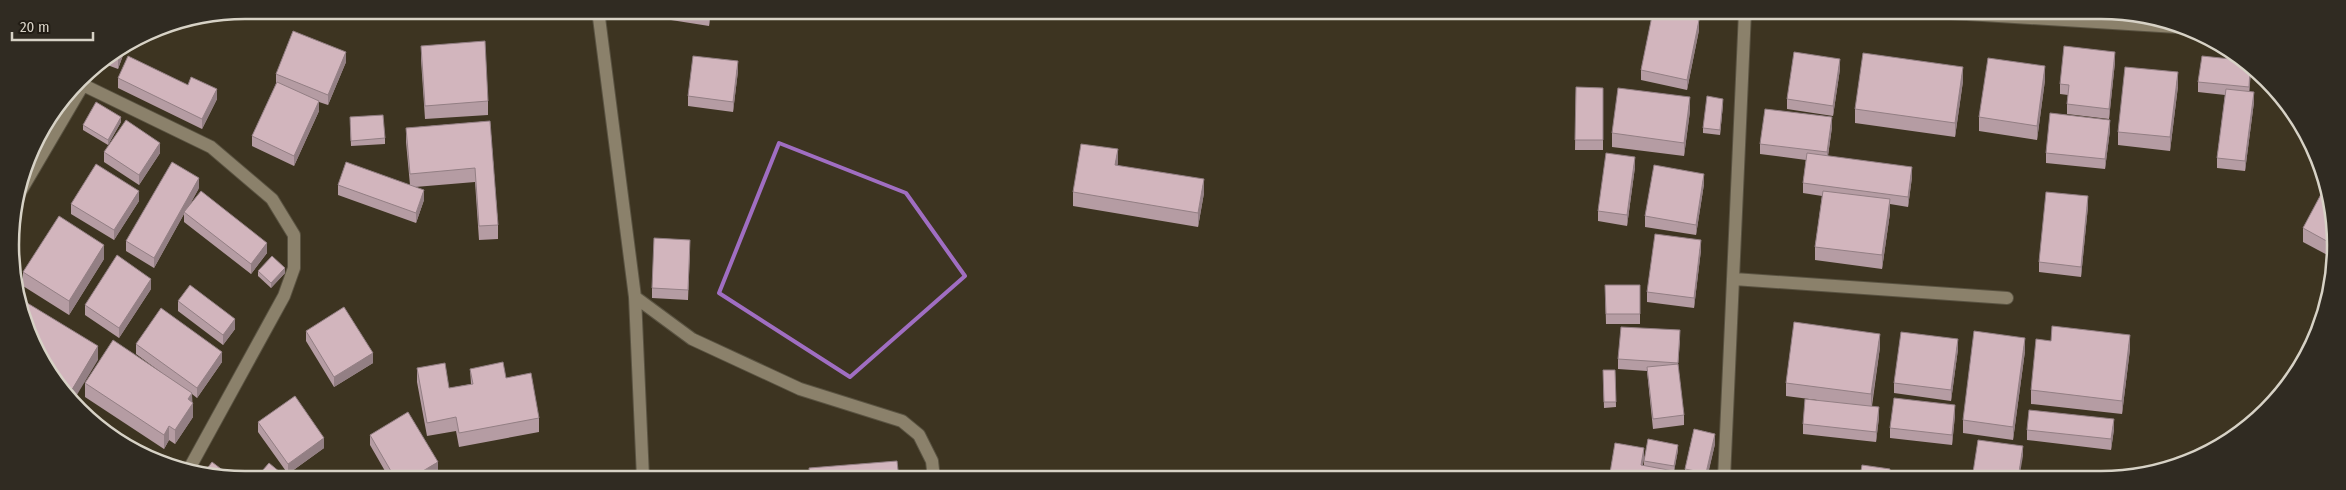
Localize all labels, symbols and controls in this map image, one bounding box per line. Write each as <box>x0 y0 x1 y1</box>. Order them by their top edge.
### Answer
scale bar <box>12 10 94 42</box>
text: 20 m <box>20 18 50 36</box>

